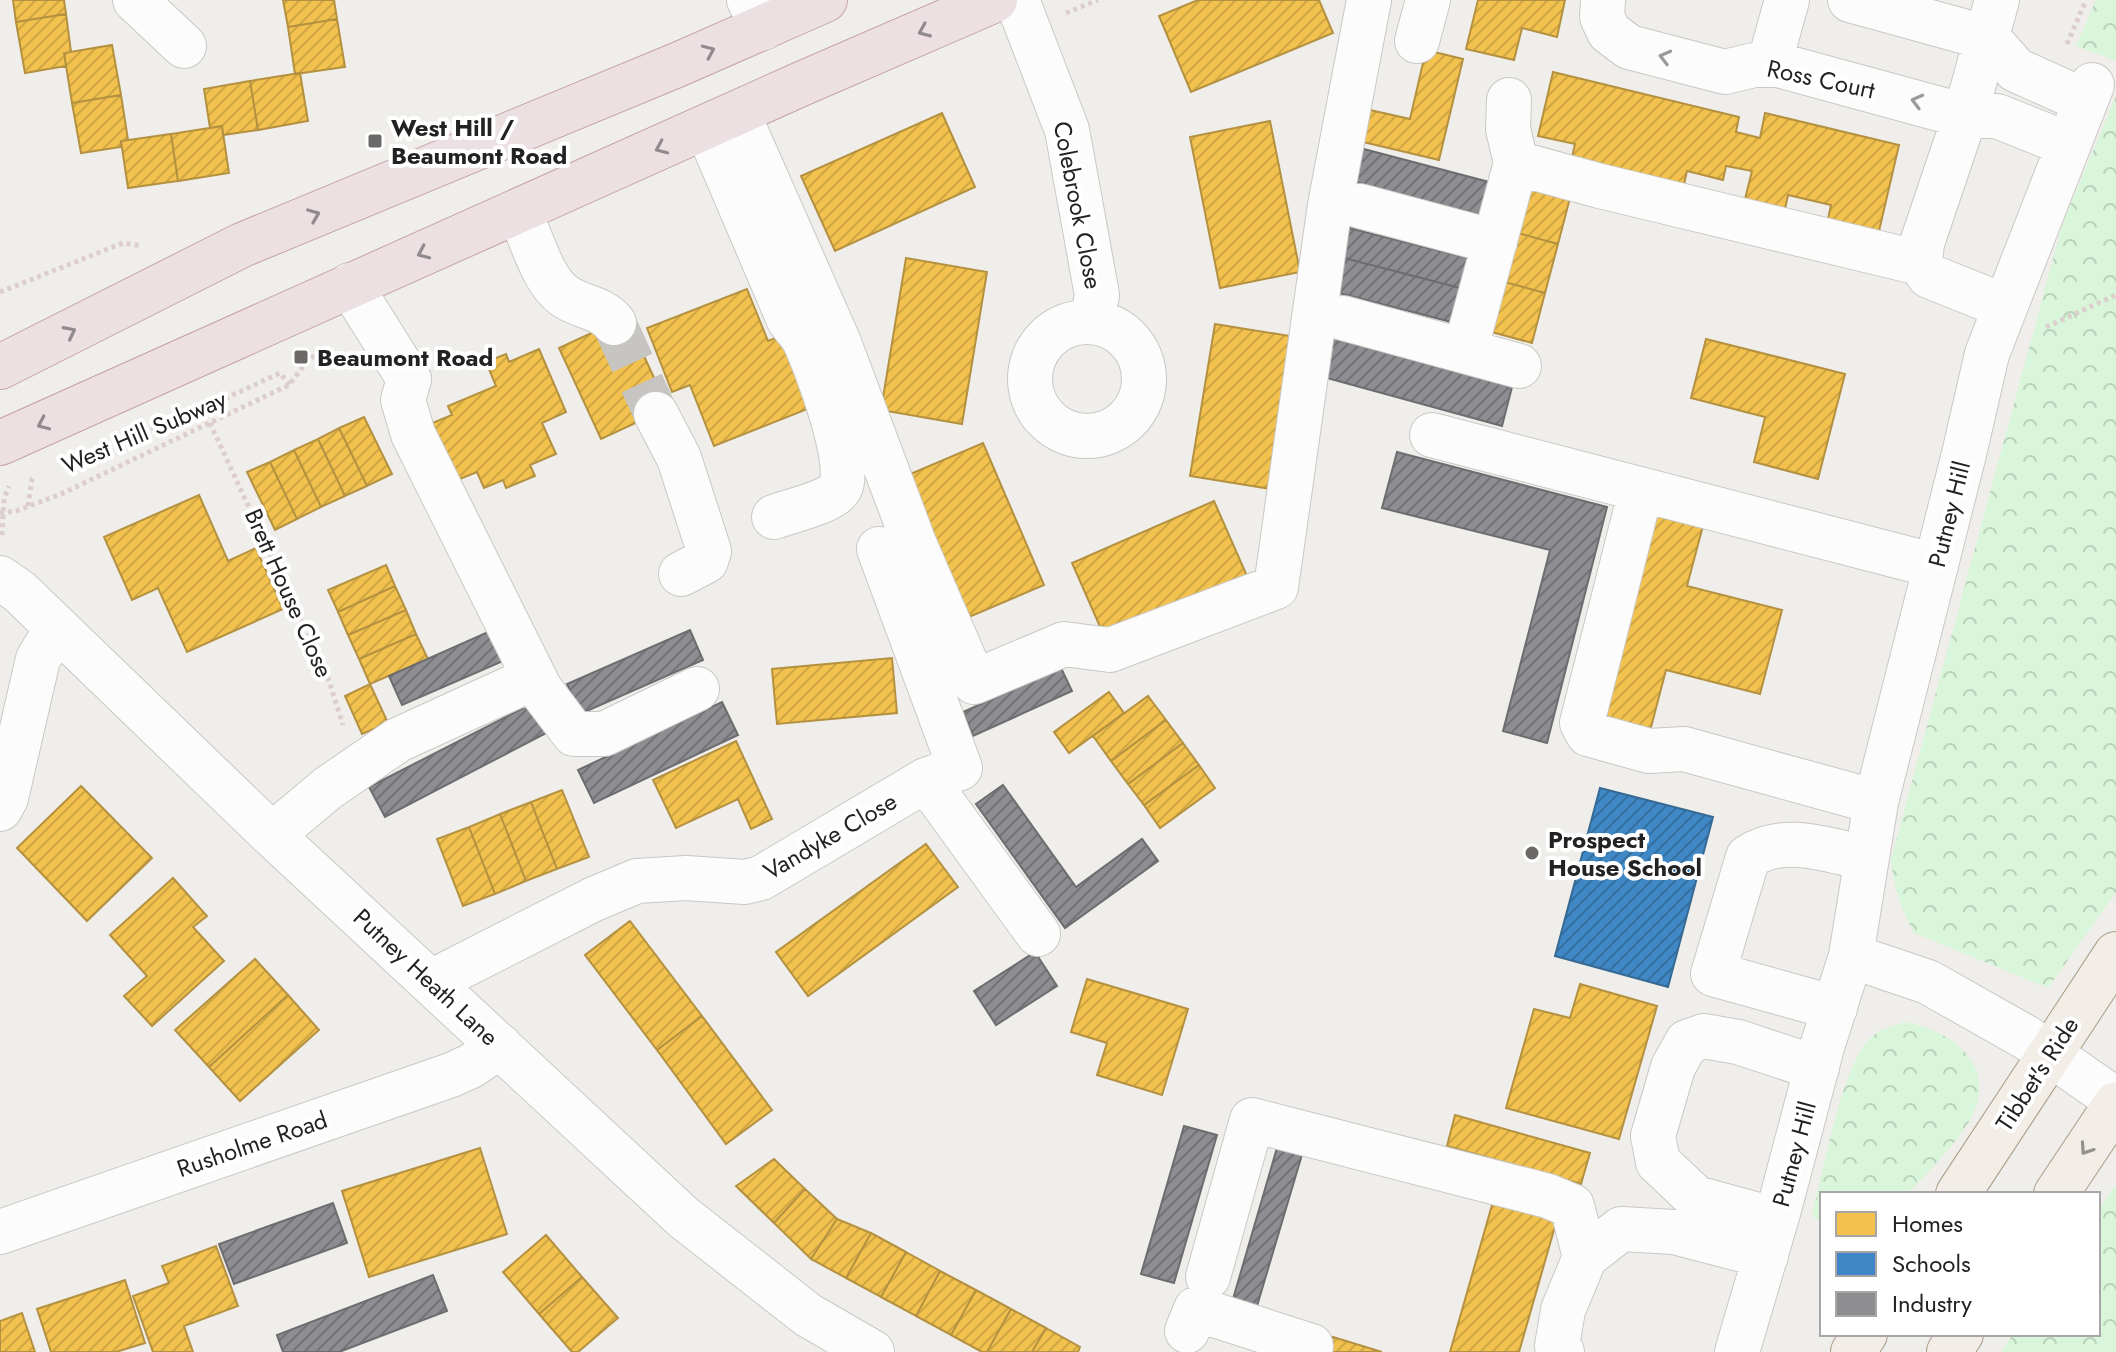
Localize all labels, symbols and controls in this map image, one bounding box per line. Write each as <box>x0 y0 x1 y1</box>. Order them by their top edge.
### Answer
one-way arrow <box>917 21 932 37</box>
one-way arrow <box>701 45 716 61</box>
one-way arrow <box>1658 49 1672 66</box>
street label: Ross Court <box>1764 51 1878 108</box>
one-way arrow <box>1911 94 1925 111</box>
place label: West Hill / Beaumont Road <box>391 110 567 173</box>
street label: Colebrook Close <box>1045 118 1111 292</box>
marker: West Hill / Beaumont Road <box>366 132 384 150</box>
one-way arrow <box>654 139 669 155</box>
one-way arrow <box>306 209 320 225</box>
one-way arrow <box>416 244 431 260</box>
one-way arrow <box>61 327 76 342</box>
place label: Beaumont Road <box>317 340 493 375</box>
marker: Beaumont Road <box>292 348 310 366</box>
street label: West Hill Subway <box>56 381 232 482</box>
one-way arrow <box>37 414 51 430</box>
street label: Putney Hill <box>1919 457 1979 571</box>
street label: Brett House Close <box>236 503 342 683</box>
street label: Vandyke Close <box>757 784 903 888</box>
place label: Prospect House School <box>1548 822 1702 885</box>
marker: Prospect House School <box>1523 844 1541 862</box>
street label: Putney Heath Lane <box>346 900 506 1054</box>
street label: Tibbet's Ride <box>1987 1010 2087 1138</box>
street label: Putney Hill <box>1763 1097 1825 1211</box>
street label: Rusholme Road <box>172 1102 332 1186</box>
one-way arrow <box>2081 1141 2096 1155</box>
legend <box>1820 1192 2100 1336</box>
text: Homes <box>1892 1206 1963 1241</box>
text: Schools <box>1892 1246 1971 1281</box>
text: Industry <box>1892 1286 1972 1321</box>

